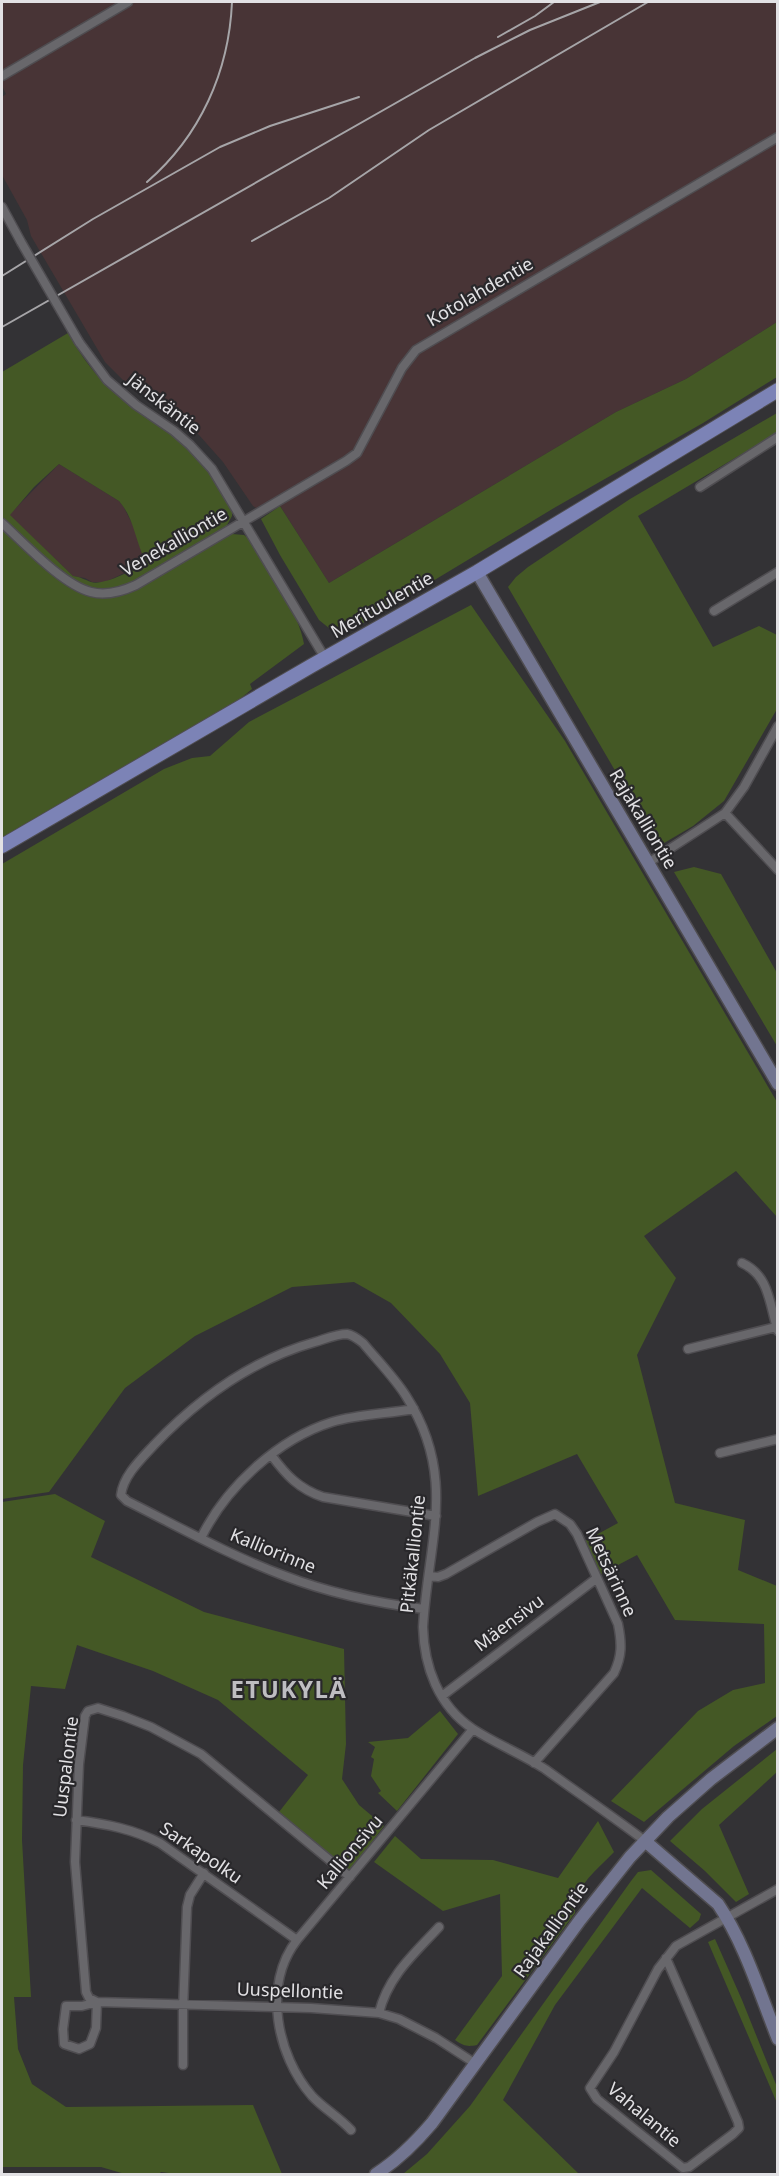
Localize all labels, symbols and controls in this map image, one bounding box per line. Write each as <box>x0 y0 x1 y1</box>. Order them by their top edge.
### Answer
street label: Kotolahdentie <box>422 251 537 331</box>
street label: Jänskäntie <box>121 366 206 439</box>
street label: Venekalliontie <box>116 501 231 581</box>
street label: Merituulentie <box>326 565 437 643</box>
street label: Rajakalliontie <box>604 764 683 873</box>
street label: Pitkäkalliontie <box>394 1494 430 1614</box>
street label: Kalliorinne <box>227 1522 320 1578</box>
street label: Metsärinne <box>581 1523 643 1620</box>
street label: Mäensivu <box>469 1588 548 1656</box>
district label: ETUKYLÄ <box>231 1672 347 1705</box>
street label: Uuspalontie <box>47 1715 83 1819</box>
street label: Kallionsivu <box>311 1809 388 1894</box>
street label: Sarkapolku <box>156 1816 247 1889</box>
street label: Rajakalliontie <box>507 1877 593 1982</box>
street label: Uuspellontie <box>236 1976 344 2004</box>
street label: Vahalantie <box>603 2076 686 2152</box>

